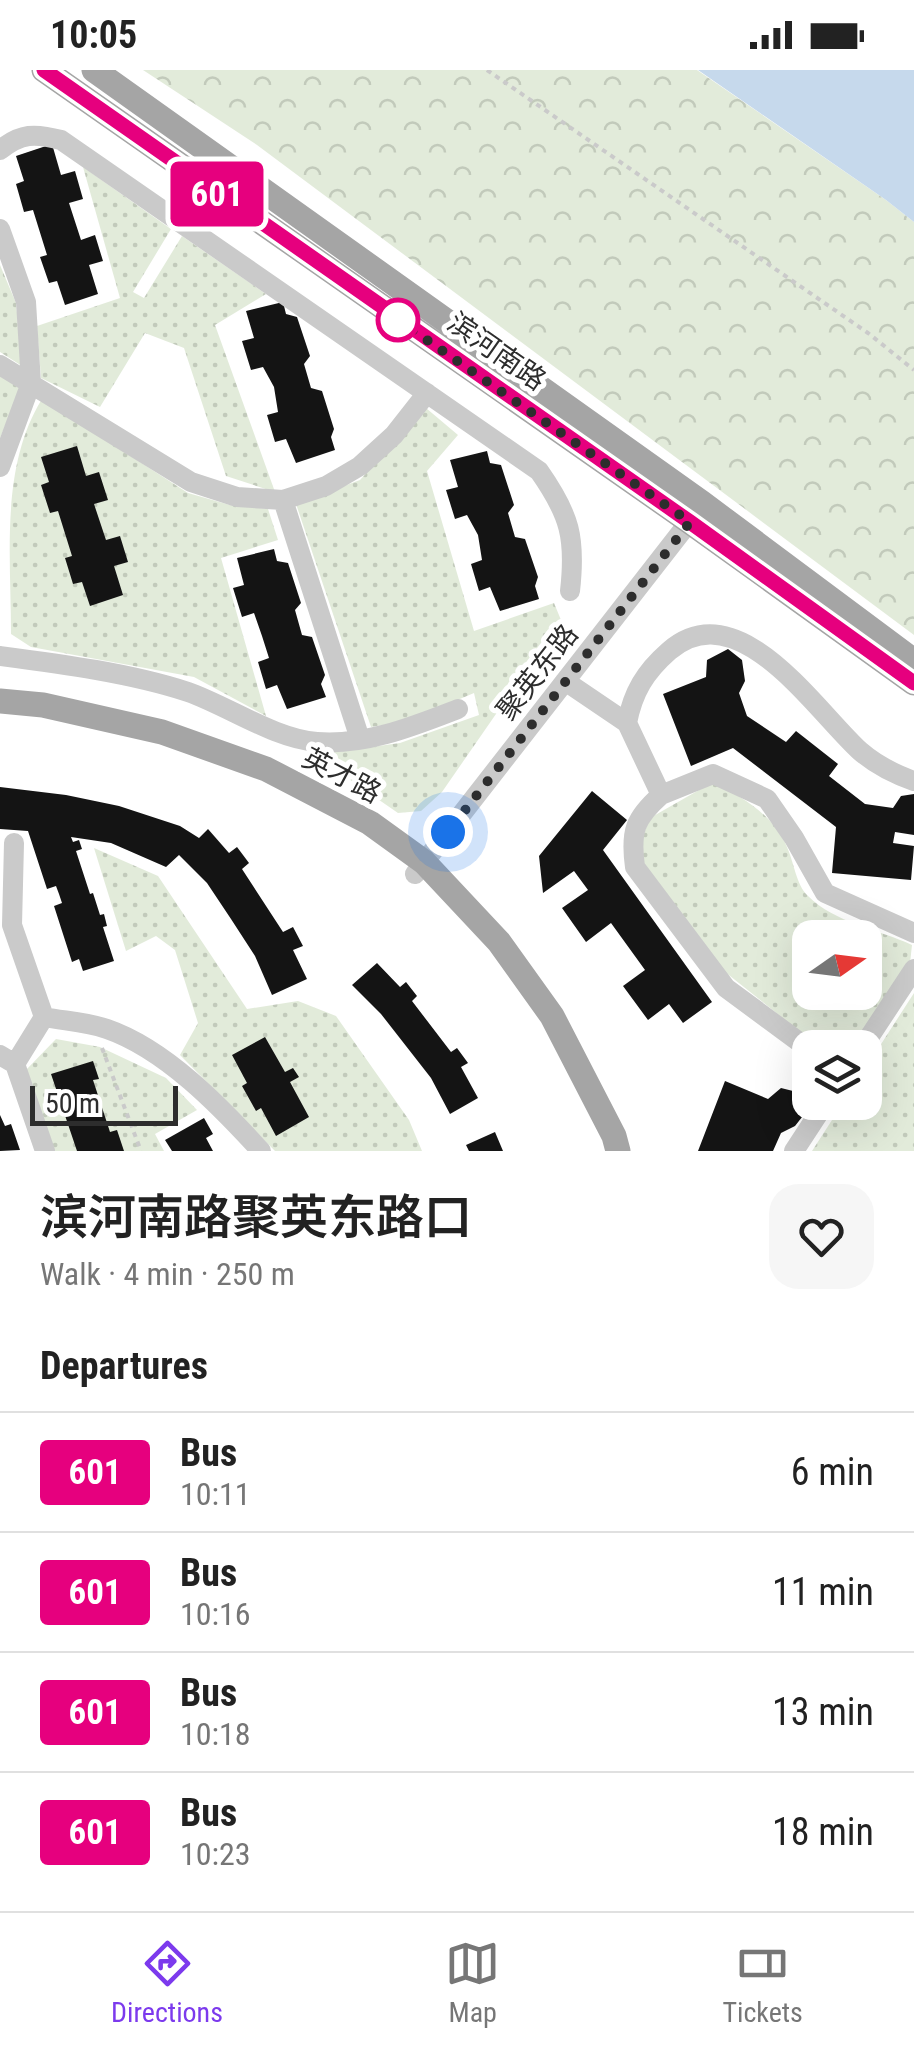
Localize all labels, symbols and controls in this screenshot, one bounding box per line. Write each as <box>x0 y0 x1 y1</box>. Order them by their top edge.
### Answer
text: 10:05 <box>50 13 137 57</box>
line badge: 601 <box>160 162 274 226</box>
text: 601 <box>190 174 244 215</box>
unlabelled marker <box>377 299 419 341</box>
street label: 滨河南路 <box>441 306 552 397</box>
street label: 聚英东路 <box>490 618 585 727</box>
street label: 英才路 <box>297 741 387 810</box>
your location <box>423 807 473 857</box>
north arrow <box>792 920 882 1010</box>
map controls <box>792 920 882 1120</box>
button: layers <box>792 1030 882 1120</box>
scale bar <box>30 1081 178 1126</box>
text: 50 m <box>45 1087 100 1120</box>
button: heart <box>769 1184 874 1289</box>
text: 滨河南路聚英东路口 <box>40 1189 472 1246</box>
text: Walk · 4 min · 250 m <box>40 1255 295 1293</box>
text: Departures <box>40 1344 208 1388</box>
text: Bus <box>180 1431 237 1475</box>
text: 6 min <box>791 1450 874 1494</box>
text: 601 <box>68 1452 122 1493</box>
text: 10:11 <box>180 1475 251 1513</box>
text: Bus <box>180 1551 237 1595</box>
text: 11 min <box>772 1570 874 1614</box>
text: 601 <box>68 1572 122 1613</box>
text: 10:16 <box>180 1595 251 1633</box>
text: Bus <box>180 1671 237 1715</box>
text: 13 min <box>772 1690 874 1734</box>
text: 601 <box>68 1692 122 1733</box>
text: 10:18 <box>180 1715 251 1753</box>
text: Bus <box>180 1791 237 1835</box>
text: 18 min <box>772 1810 874 1854</box>
text: 601 <box>68 1812 122 1853</box>
text: 10:23 <box>180 1835 251 1873</box>
tab: Directions <box>111 1936 223 2029</box>
tab: Map <box>445 1936 500 2029</box>
tab: Tickets <box>722 1936 803 2029</box>

